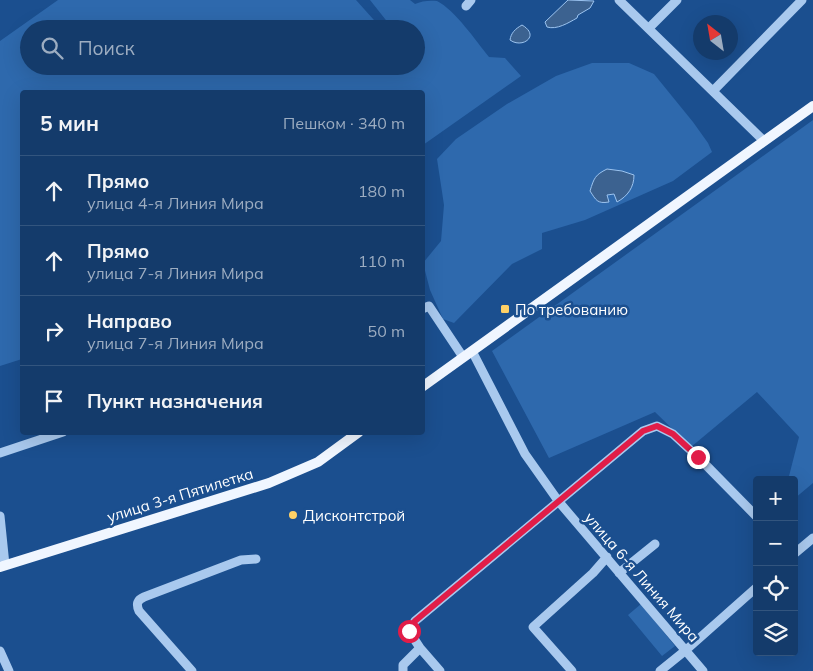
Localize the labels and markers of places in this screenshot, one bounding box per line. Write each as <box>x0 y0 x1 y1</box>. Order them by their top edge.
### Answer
place label: По требованию <box>515 300 628 319</box>
marker: По требованию <box>499 303 511 315</box>
place label: Дисконтстрой <box>303 506 405 525</box>
marker: Дисконтстрой <box>287 509 299 521</box>

